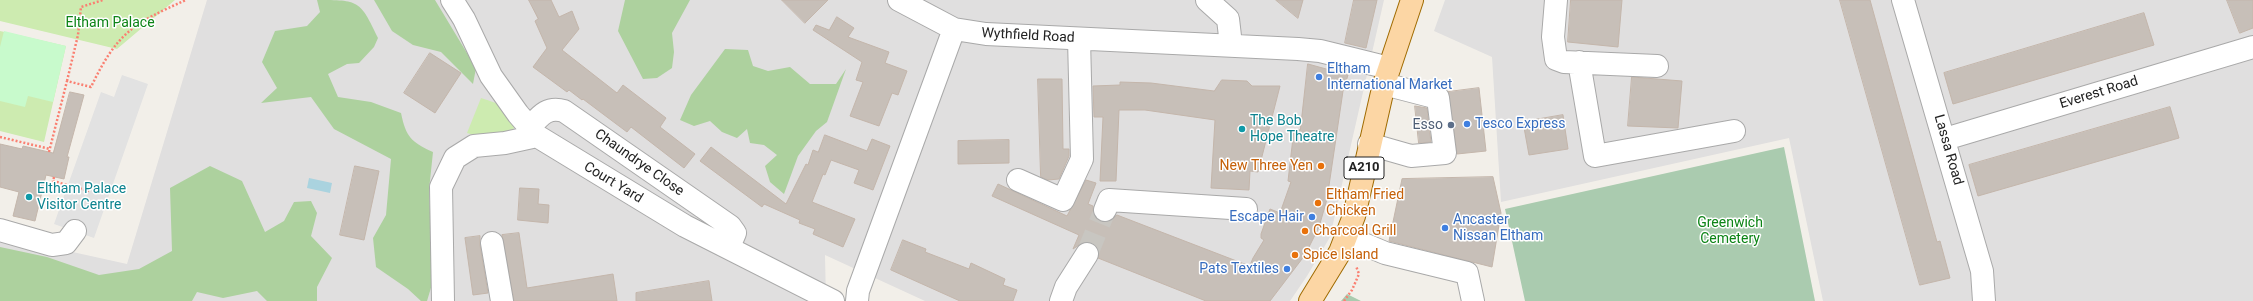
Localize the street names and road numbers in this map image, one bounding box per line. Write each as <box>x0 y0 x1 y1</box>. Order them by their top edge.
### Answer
street label: Wythfield Road <box>981 25 1075 47</box>
street label: Everest Road <box>2058 73 2140 113</box>
street label: Lassa Road <box>1930 113 1966 187</box>
street label: Chaundrye Close <box>591 126 687 200</box>
road number: A210 <box>1344 157 1384 179</box>
street label: Court Yard <box>580 159 646 207</box>

